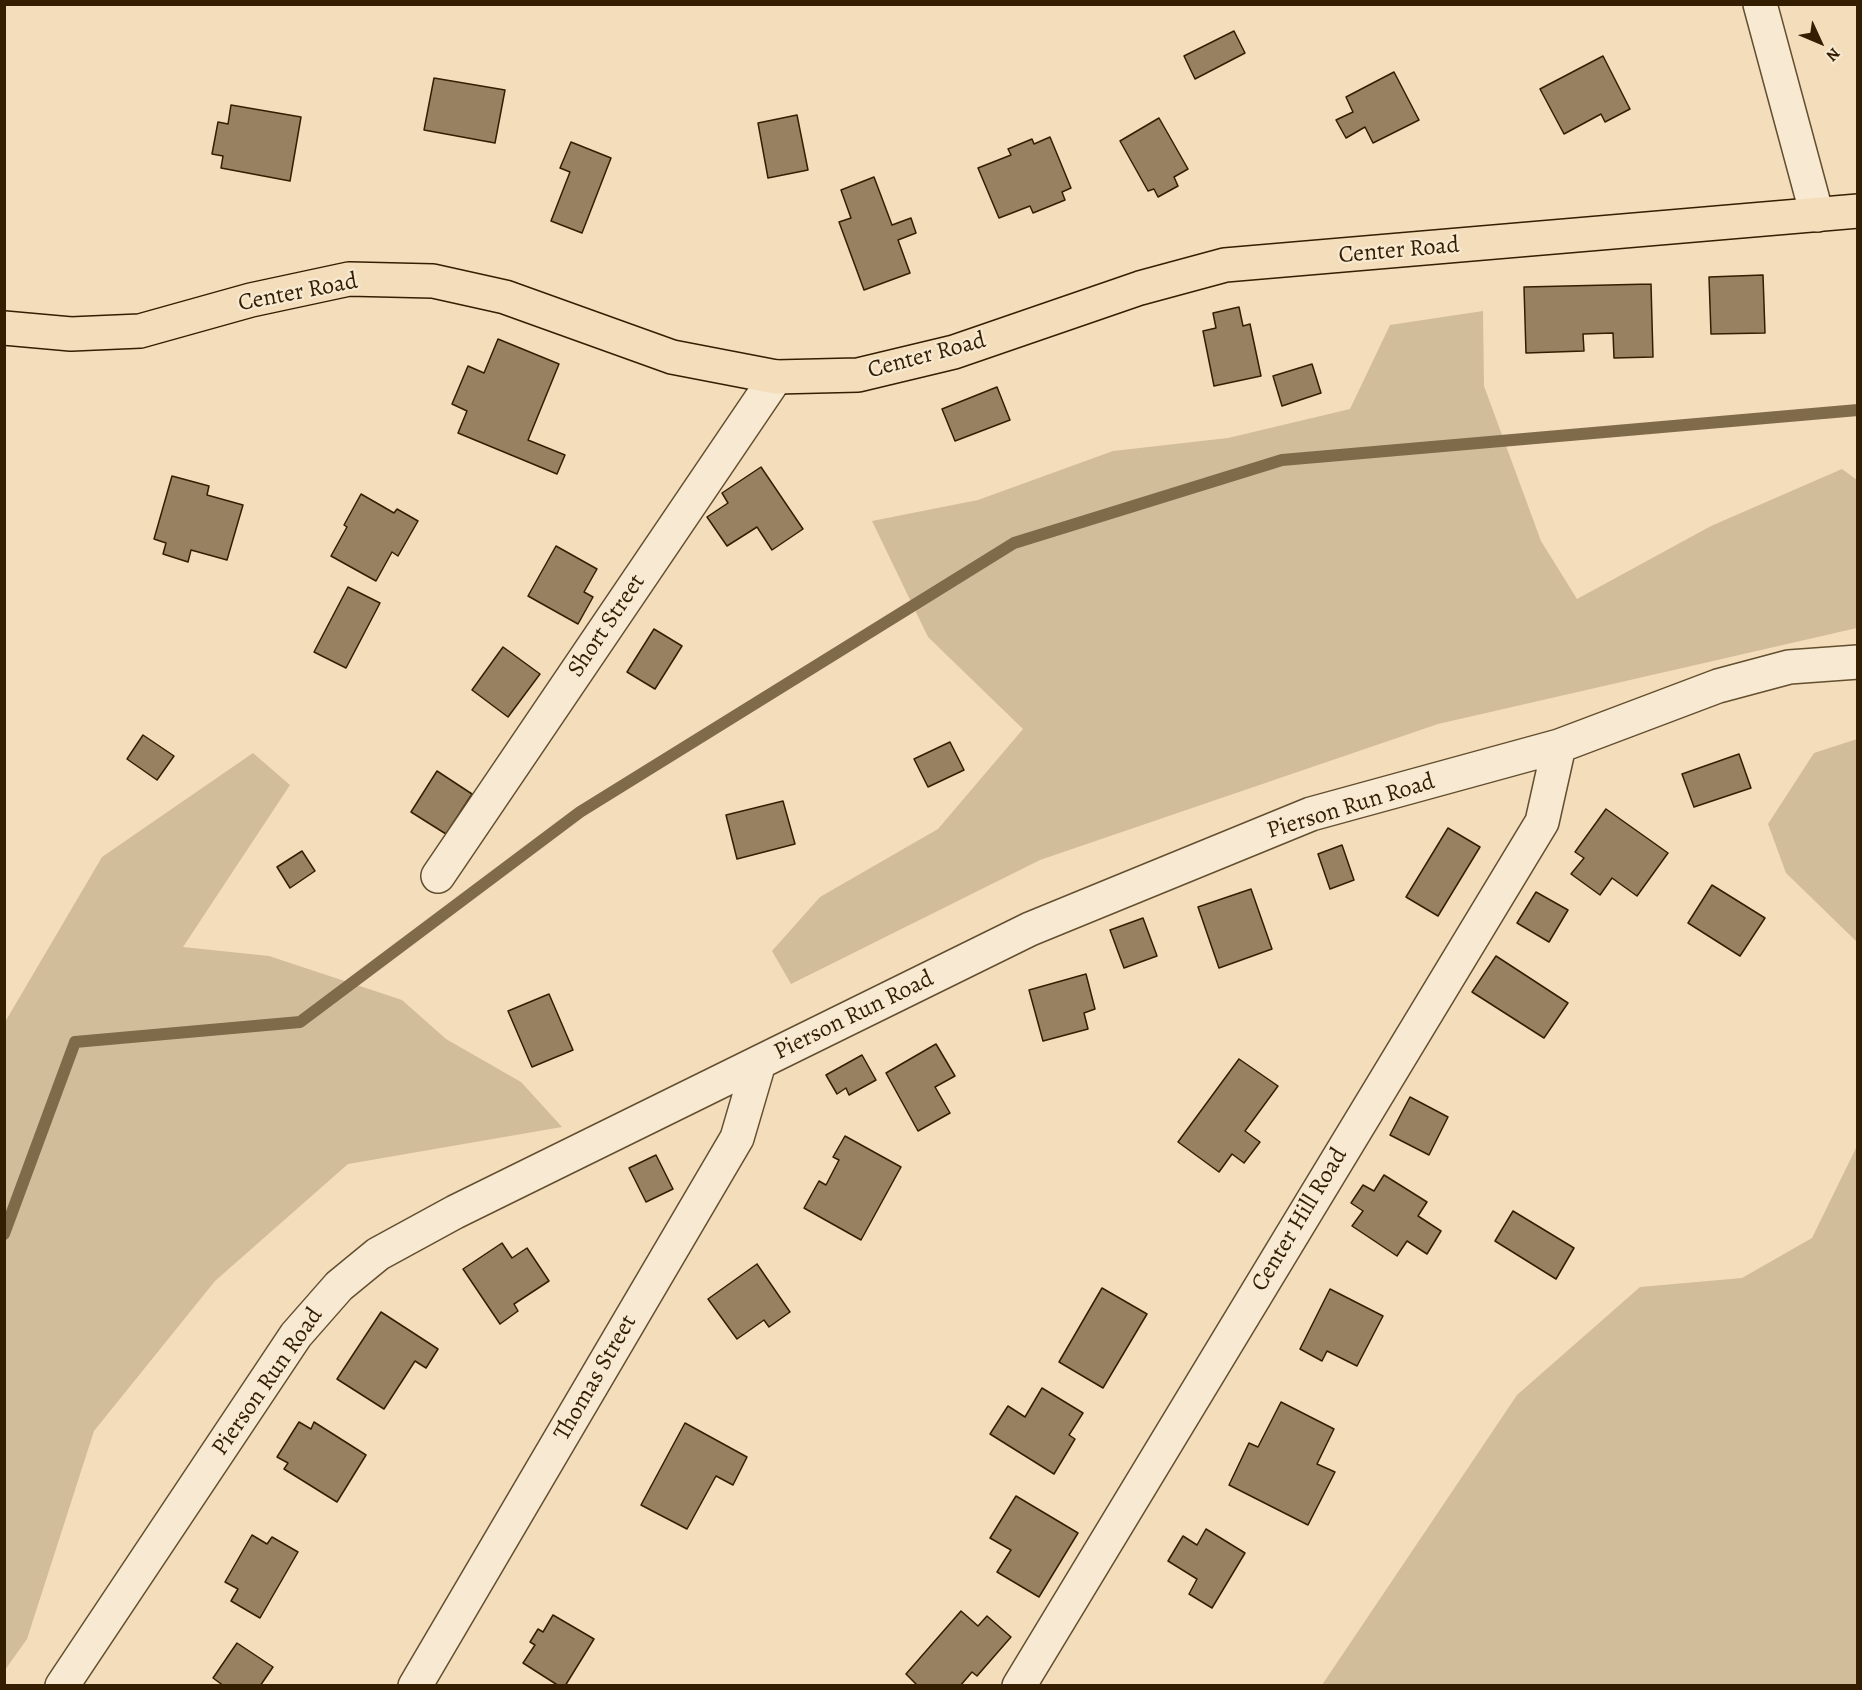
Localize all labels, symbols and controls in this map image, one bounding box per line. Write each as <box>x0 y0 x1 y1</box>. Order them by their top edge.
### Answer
north arrow <box>1790 12 1850 72</box>
text: N <box>1821 43 1845 66</box>
street label: Center Road <box>1337 231 1461 271</box>
street label: Center Road <box>236 267 360 319</box>
street label: Center Road <box>865 326 989 386</box>
street label: Short Street <box>562 569 652 683</box>
street label: Pierson Run Road <box>1264 768 1438 846</box>
street label: Pierson Run Road <box>769 965 939 1067</box>
street label: Center Hill Road <box>1246 1143 1354 1297</box>
street label: Pierson Run Road <box>206 1302 330 1462</box>
street label: Thomas Street <box>548 1310 644 1446</box>

